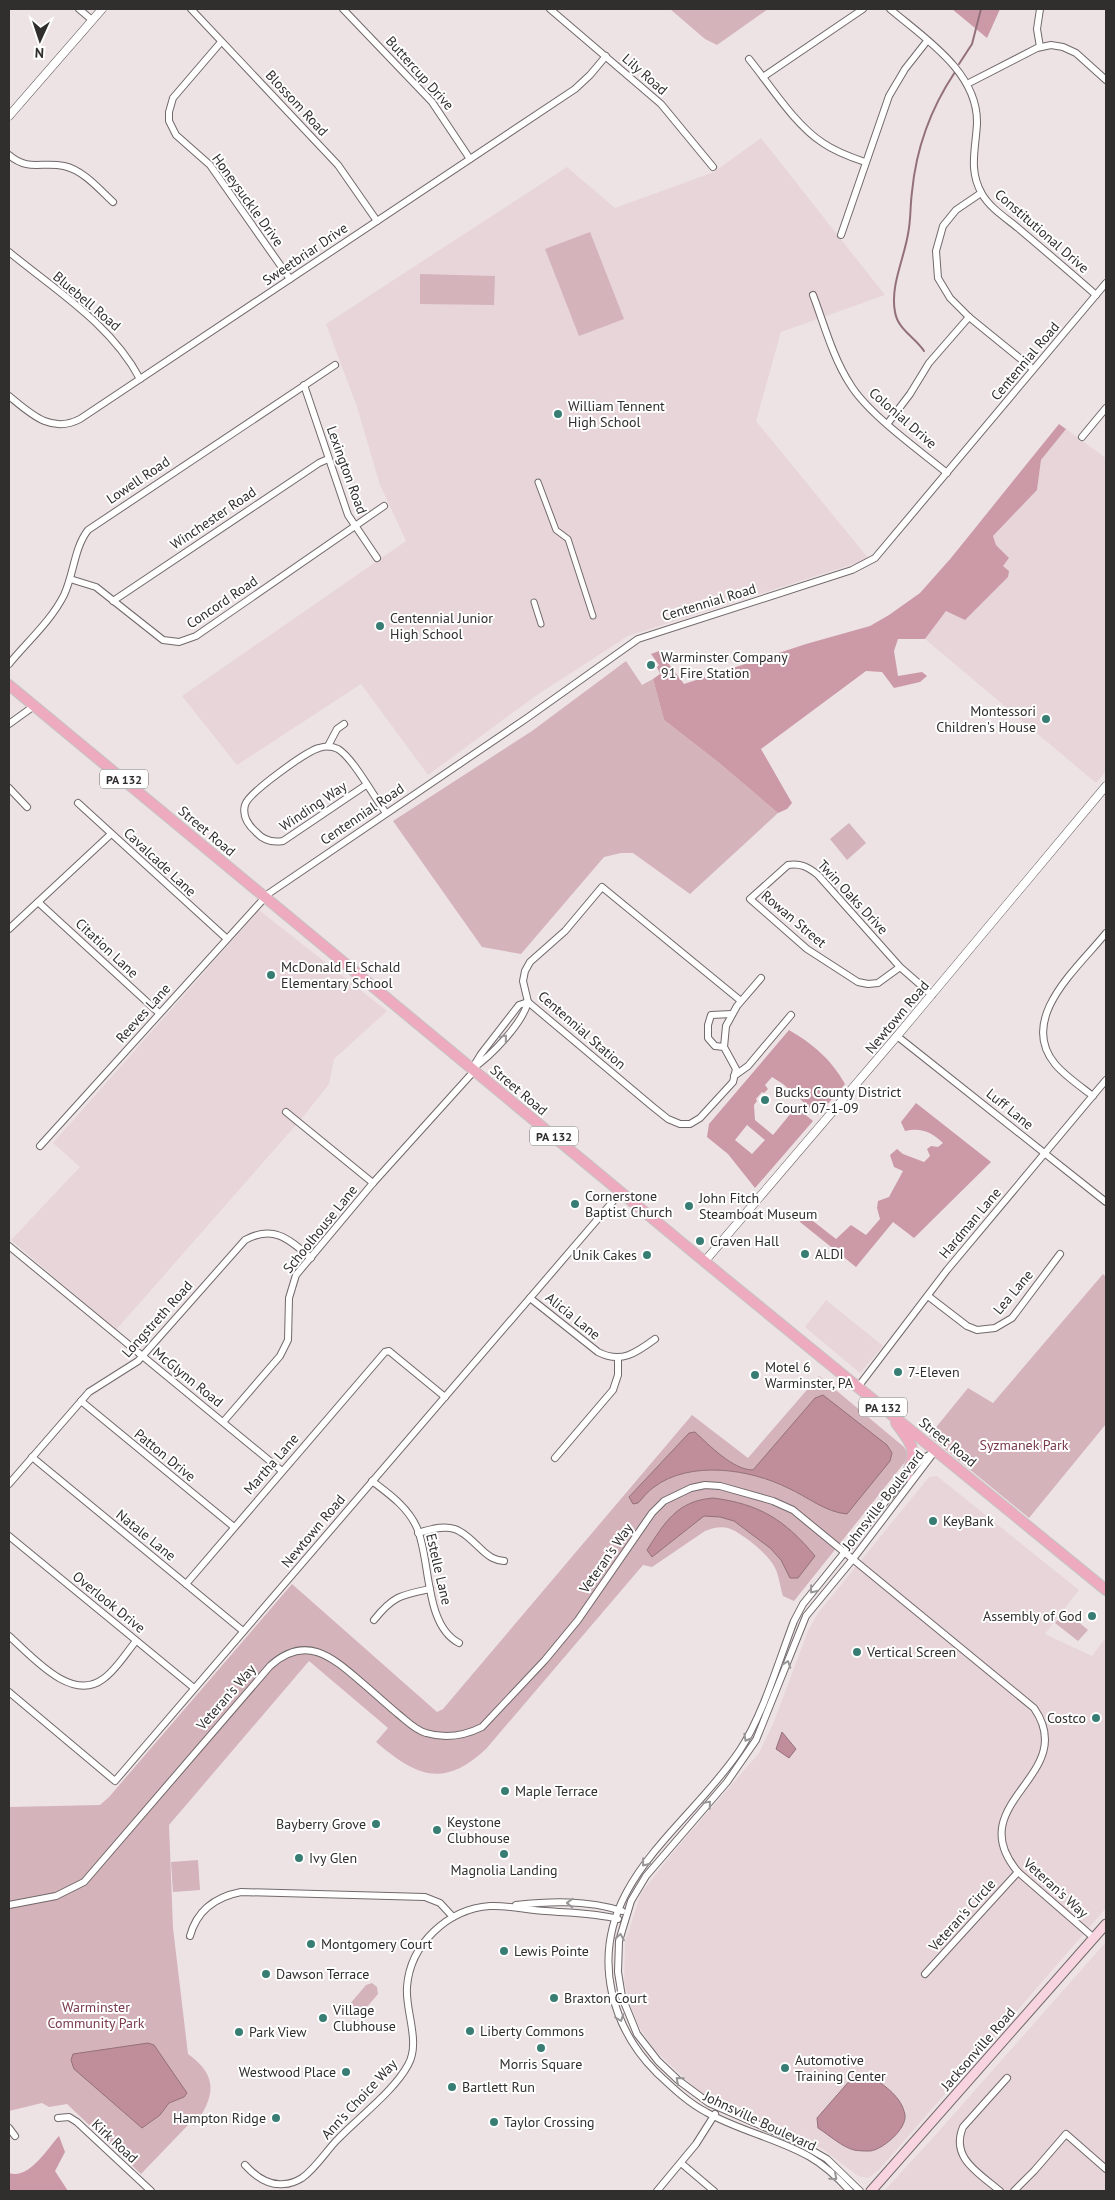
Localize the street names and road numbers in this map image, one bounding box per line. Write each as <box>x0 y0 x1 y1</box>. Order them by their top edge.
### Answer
street label: Buttercup Drive <box>382 32 458 114</box>
street label: Lily Road <box>619 49 671 99</box>
street label: Blossom Road <box>262 66 332 140</box>
street label: Honeysuckle Drive <box>208 150 288 250</box>
street label: Constitutional Drive <box>991 185 1093 277</box>
street label: Sweetbriar Drive <box>259 219 351 289</box>
street label: Bluebell Road <box>49 267 125 335</box>
street label: Centennial Road <box>987 318 1063 404</box>
street label: Colonial Drive <box>865 384 941 452</box>
street label: Lexington Road <box>323 423 371 517</box>
street label: Lowell Road <box>103 452 173 508</box>
street label: Winchester Road <box>167 483 259 553</box>
street label: Concord Road <box>183 572 261 632</box>
street label: Centennial Road <box>660 579 758 625</box>
road number: PA 132 <box>100 770 148 789</box>
street label: Winding Way <box>276 777 351 835</box>
street label: Centennial Road <box>317 779 407 849</box>
street label: Street Road <box>175 802 239 860</box>
street label: Cavalcade Lane <box>120 824 200 900</box>
street label: Twin Oaks Drive <box>814 856 892 938</box>
street label: Rowan Street <box>758 887 830 952</box>
street label: Citation Lane <box>72 914 142 982</box>
street label: Newtown Road <box>861 977 933 1057</box>
street label: Reeves Lane <box>112 980 174 1046</box>
street label: Centennial Station <box>534 987 630 1073</box>
street label: Street Road <box>487 1061 551 1119</box>
street label: Luff Lane <box>983 1084 1037 1134</box>
road number: PA 132 <box>530 1126 578 1146</box>
street label: Schoolhouse Lane <box>279 1181 361 1277</box>
street label: Hardman Lane <box>935 1184 1005 1262</box>
street label: Lea Lane <box>989 1266 1037 1318</box>
street label: Longstreth Road <box>118 1277 196 1361</box>
street label: Alicia Lane <box>542 1288 604 1344</box>
street label: McGlynn Road <box>149 1343 227 1411</box>
road number: PA 132 <box>859 1398 907 1416</box>
street label: Street Road <box>915 1413 981 1471</box>
street label: Patton Drive <box>131 1425 199 1485</box>
street label: Martha Lane <box>240 1430 302 1498</box>
street label: Johnsville Boulevard <box>838 1446 928 1555</box>
street label: Newtown Road <box>277 1491 349 1571</box>
street label: Natale Lane <box>112 1505 180 1565</box>
street label: Veteran's Way <box>575 1519 637 1597</box>
street label: Estelle Lane <box>422 1532 456 1606</box>
street label: Overlook Drive <box>69 1567 149 1637</box>
street label: Veteran's Way <box>192 1660 260 1734</box>
street label: Veteran's Way <box>1019 1853 1093 1922</box>
street label: Veteran's Circle <box>924 1875 999 1956</box>
street label: Jacksonville Road <box>936 2004 1019 2095</box>
street label: Ann's Choice Way <box>317 2055 401 2143</box>
street label: Johnsville Boulevard <box>700 2087 819 2155</box>
street label: Kirk Road <box>88 2115 142 2167</box>

